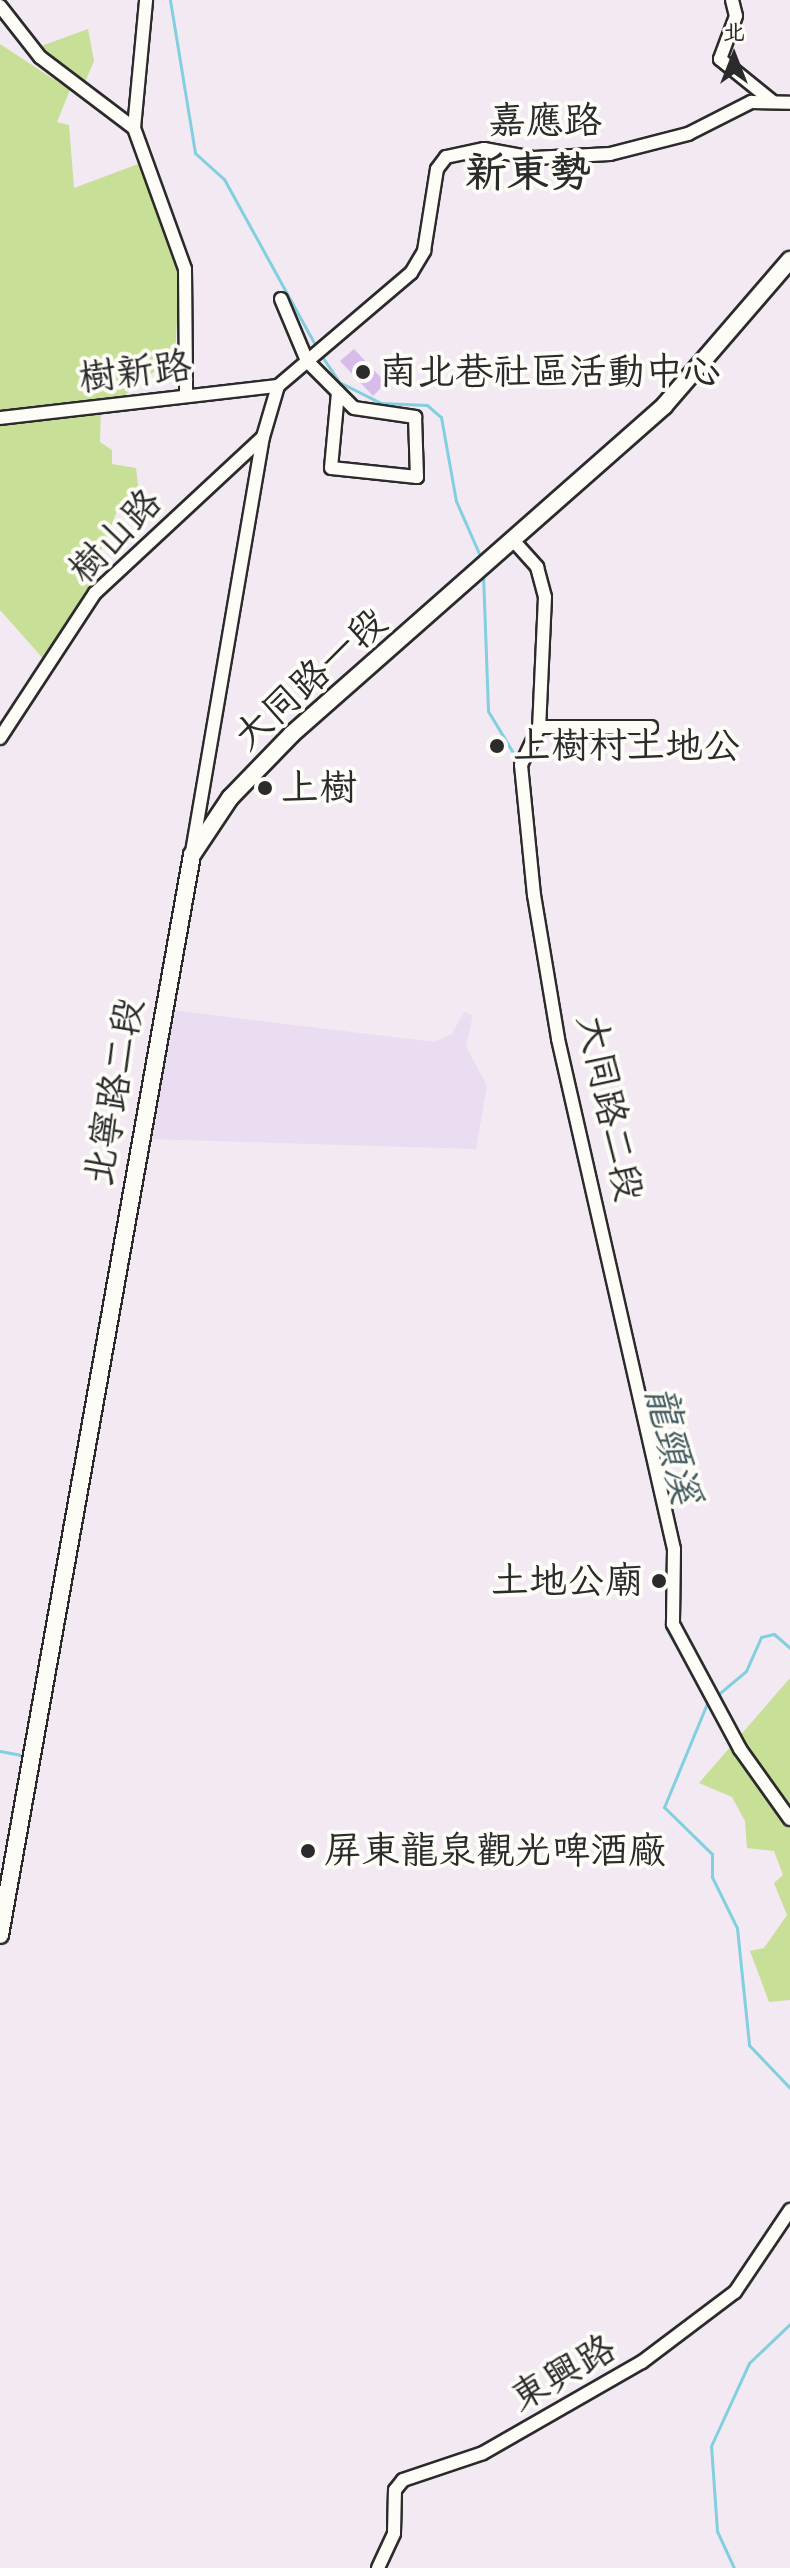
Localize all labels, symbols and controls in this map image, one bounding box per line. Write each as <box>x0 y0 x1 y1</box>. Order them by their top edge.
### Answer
north arrow <box>694 16 774 96</box>
text: 北 <box>723 18 745 46</box>
street label: 嘉應路 <box>488 98 602 144</box>
district label: 新東勢 <box>465 148 591 198</box>
street label: 樹新路 <box>76 342 194 402</box>
place label: 南北巷社區活動中心 <box>379 349 721 395</box>
marker: 南北巷社區活動中心 <box>354 363 372 381</box>
street label: 樹山路 <box>59 479 171 593</box>
street label: 大同路一段 <box>224 598 396 760</box>
place label: 上樹村土地公 <box>513 723 741 769</box>
marker: 上樹村土地公 <box>488 737 506 755</box>
place label: 上樹 <box>281 765 357 811</box>
marker: 上樹 <box>256 779 274 797</box>
street label: 北寧路二段 <box>75 994 153 1190</box>
street label: 大同路二段 <box>568 1010 652 1206</box>
water label: 龍頸溪 <box>635 1381 711 1509</box>
place label: 土地公廟 <box>491 1558 643 1604</box>
marker: 土地公廟 <box>650 1572 668 1590</box>
place label: 屏東龍泉觀光啤酒廠 <box>324 1828 666 1874</box>
marker: 屏東龍泉觀光啤酒廠 <box>299 1842 317 1860</box>
street label: 東興路 <box>502 2325 624 2421</box>

